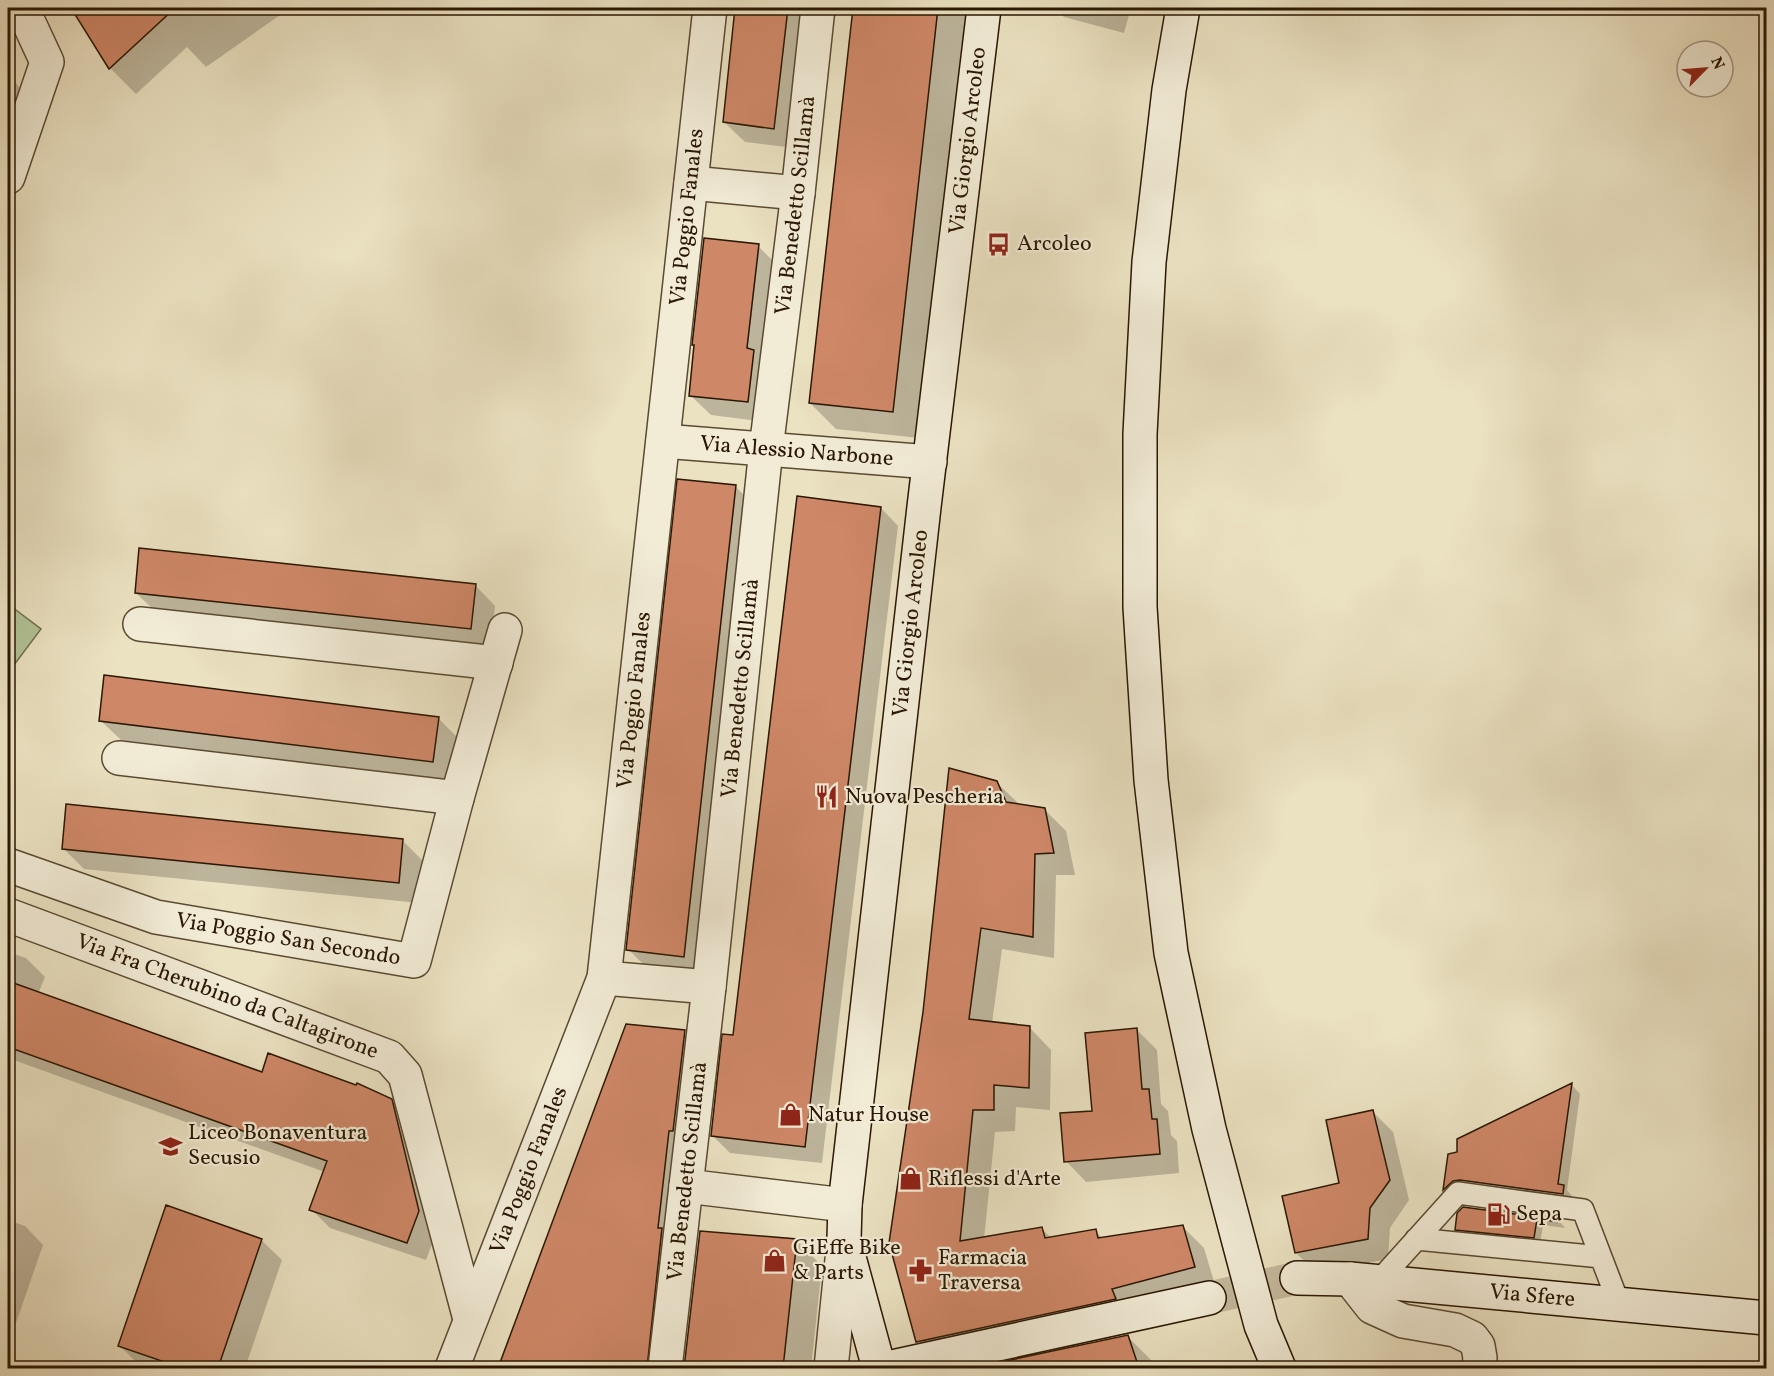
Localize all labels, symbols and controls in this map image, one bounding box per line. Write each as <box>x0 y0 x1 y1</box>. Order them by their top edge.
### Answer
north arrow <box>1675 39 1735 99</box>
street label: Via Giorgio Arcoleo <box>941 45 995 236</box>
text: N <box>1704 54 1729 74</box>
street label: Via Benedetto Scillamà <box>767 94 824 317</box>
street label: Via Poggio Fanales <box>662 127 712 307</box>
place label: Arcoleo <box>1017 229 1092 260</box>
bus stop icon: Arcoleo <box>986 231 1012 257</box>
street label: Via Alessio Narbone <box>699 428 894 475</box>
street label: Via Giorgio Arcoleo <box>885 528 937 719</box>
street label: Via Benedetto Scillamà <box>714 577 768 800</box>
street label: Via Poggio Fanales <box>609 610 659 790</box>
place label: Nuova Pescheria <box>845 782 1004 813</box>
restaurant icon: Nuova Pescheria <box>814 784 840 810</box>
street label: Via Poggio San Secondo <box>174 905 403 974</box>
street label: Via Fra Cherubino da Caltagirone <box>72 926 383 1067</box>
street label: Via Benedetto Scillamà <box>660 1060 716 1283</box>
street label: Via Poggio Fanales <box>482 1082 576 1259</box>
place label: Natur House <box>808 1100 929 1131</box>
shop icon: Natur House <box>777 1102 803 1128</box>
place label: Liceo Bonaventura Secusio <box>188 1118 367 1174</box>
school or university icon: Liceo Bonaventura Secusio <box>157 1133 183 1159</box>
place label: Riflessi d'Arte <box>928 1164 1061 1195</box>
shop icon: Riflessi d'Arte <box>897 1166 923 1192</box>
place label: Sepa <box>1516 1199 1562 1230</box>
fuel station icon: Sepa <box>1485 1201 1511 1227</box>
place label: GiEffe Bike & Parts <box>793 1233 901 1289</box>
place label: Farmacia Traversa <box>938 1243 1027 1299</box>
shop icon: GiEffe Bike & Parts <box>762 1248 788 1274</box>
pharmacy icon: Farmacia Traversa <box>907 1258 933 1284</box>
street label: Via Sfere <box>1488 1277 1576 1316</box>

